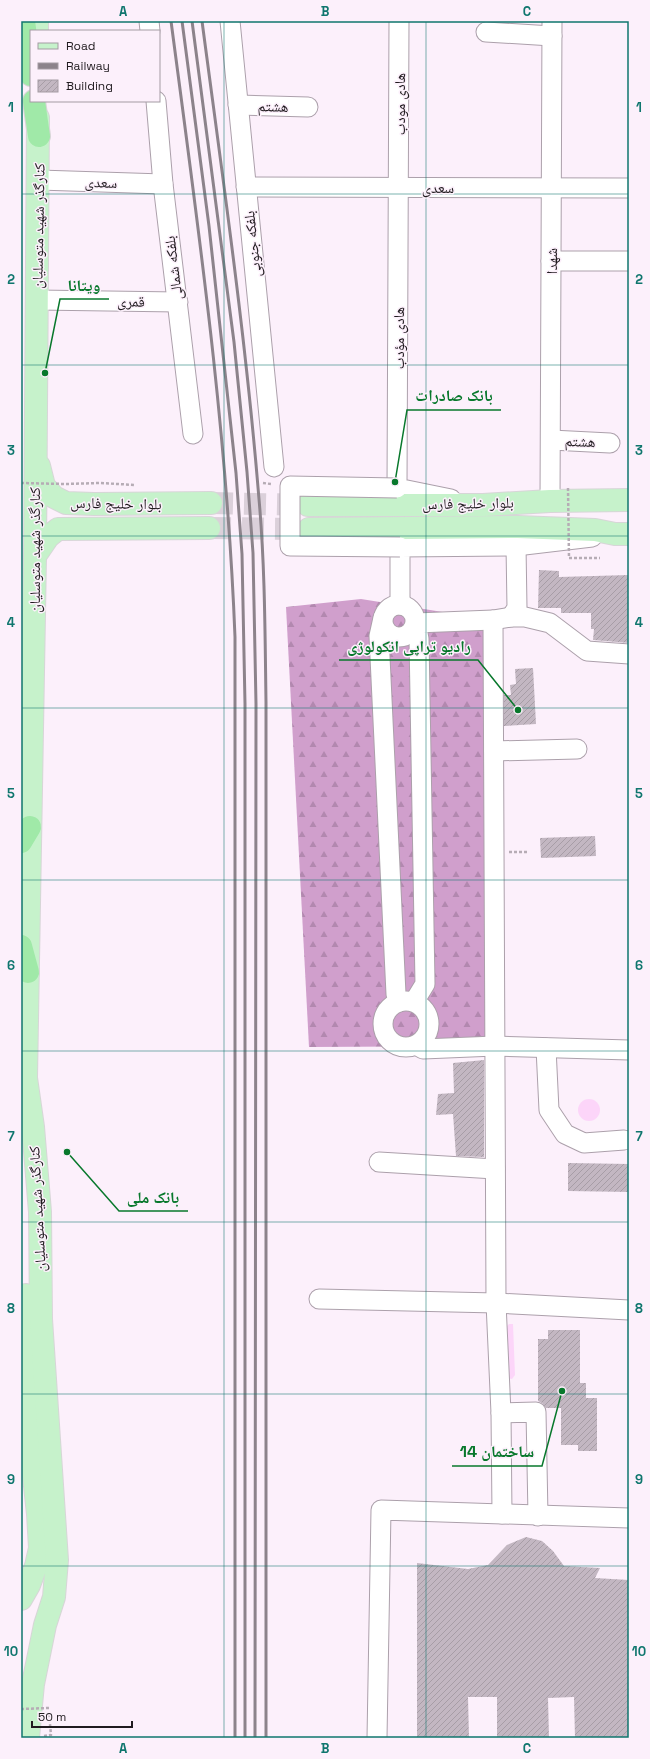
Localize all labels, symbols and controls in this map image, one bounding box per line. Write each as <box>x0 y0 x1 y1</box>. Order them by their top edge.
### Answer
text: A <box>119 3 128 20</box>
text: B <box>321 3 330 20</box>
text: C <box>523 3 531 20</box>
legend <box>30 30 160 102</box>
text: Road <box>66 38 95 54</box>
text: Railway <box>66 58 110 74</box>
street label: هادی مودب <box>390 73 410 135</box>
text: Building <box>66 78 113 94</box>
street label: هشتم <box>257 96 289 117</box>
text: 1 <box>8 99 14 116</box>
text: 1 <box>636 99 642 116</box>
street label: کنارگذر شهید متوسلیان <box>27 163 50 289</box>
street label: سعدی <box>84 172 118 193</box>
street label: سعدی <box>422 178 454 198</box>
street label: بلفکه جنوبی <box>239 210 266 278</box>
street label: بلفکه شمالی <box>160 235 187 301</box>
street label: شهدا <box>542 248 561 274</box>
text: 2 <box>7 271 15 288</box>
callout: ویتانا <box>60 271 109 299</box>
text: 2 <box>635 271 643 288</box>
text: ویتانا <box>68 275 100 296</box>
street label: قمری <box>117 291 145 312</box>
street label: هادی مؤدب <box>389 307 409 369</box>
callout: بانک صادرات <box>407 382 501 410</box>
text: بانک صادرات <box>415 385 493 406</box>
street label: هشتم <box>564 431 596 452</box>
text: 3 <box>7 442 15 459</box>
text: 3 <box>635 442 643 459</box>
street label: کنارگذر شهید متوسلیان <box>25 487 45 613</box>
street label: بلوار خلیج فارس <box>70 493 162 514</box>
street label: بلوار خلیج فارس <box>422 493 514 514</box>
text: 4 <box>7 614 15 631</box>
text: 4 <box>635 614 643 631</box>
callout: رادیو تراپی انکولوژی <box>339 632 478 660</box>
text: رادیو تراپی انکولوژی <box>347 636 471 657</box>
text: 5 <box>7 785 15 802</box>
text: 5 <box>635 785 643 802</box>
text: 6 <box>7 957 15 974</box>
text: 6 <box>635 957 643 974</box>
text: 7 <box>7 1128 15 1145</box>
text: 7 <box>635 1128 643 1145</box>
street label: کنارگذر شهید متوسلیان <box>24 1146 51 1272</box>
callout: بانک ملی <box>119 1183 188 1211</box>
text: بانک ملی <box>127 1187 179 1208</box>
text: 8 <box>7 1300 15 1317</box>
text: 8 <box>635 1300 643 1317</box>
callout: ساختمان 14 <box>452 1438 542 1466</box>
text: ساختمان 14 <box>460 1441 534 1462</box>
text: 9 <box>7 1471 15 1488</box>
text: 9 <box>635 1471 643 1488</box>
text: 10 <box>4 1643 18 1660</box>
text: 10 <box>632 1643 646 1660</box>
scale bar <box>32 1703 132 1729</box>
text: 50 m <box>38 1709 66 1725</box>
text: A <box>119 1740 128 1757</box>
text: B <box>321 1740 330 1757</box>
text: C <box>523 1740 531 1757</box>

